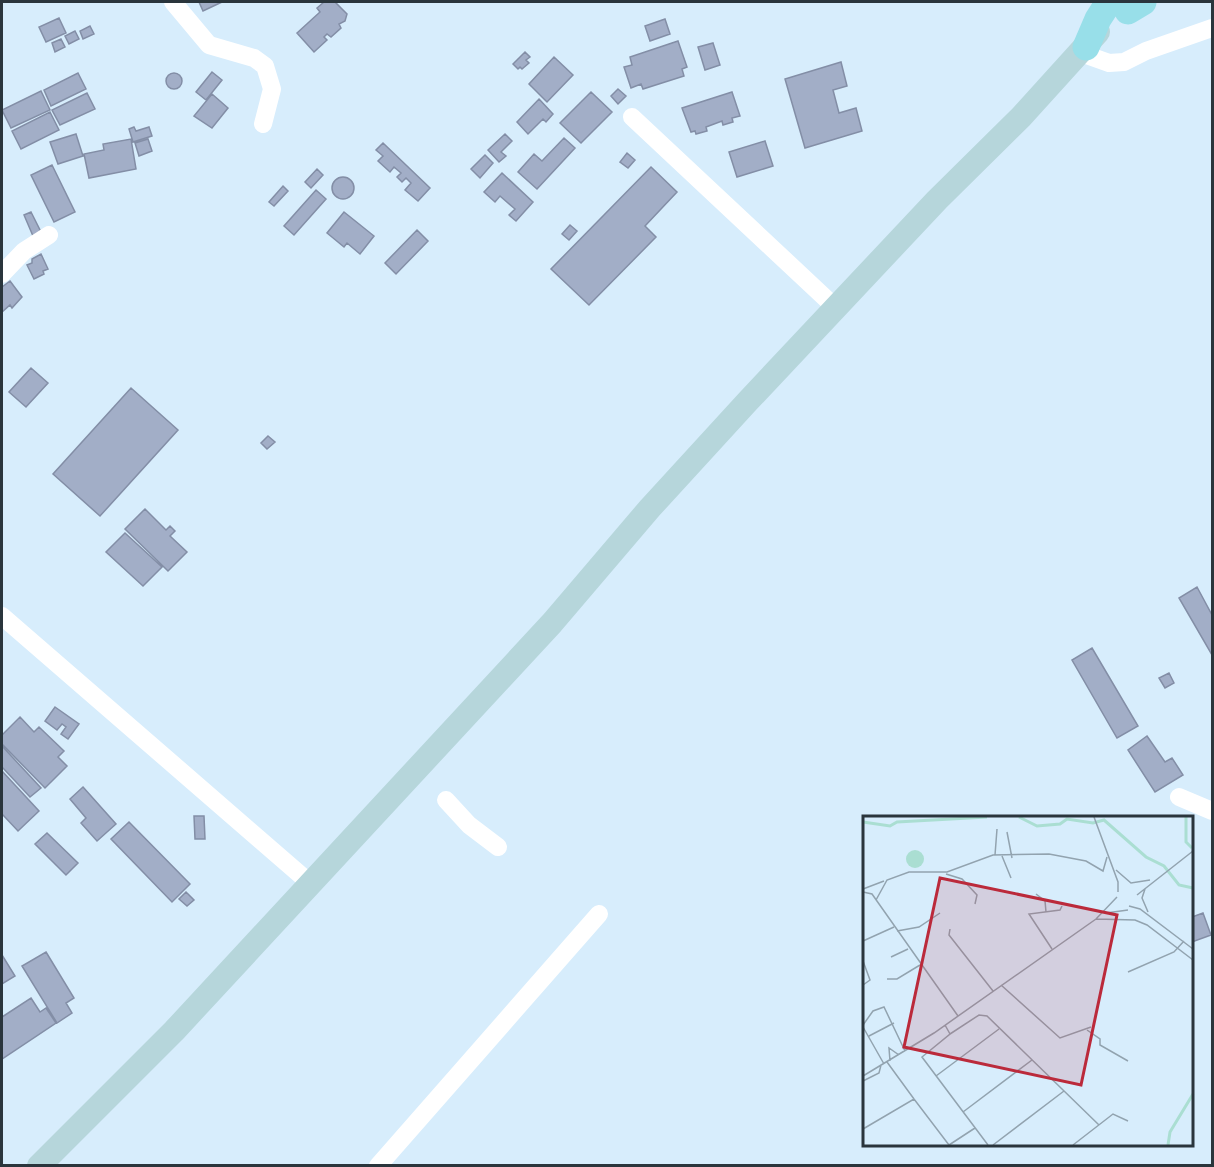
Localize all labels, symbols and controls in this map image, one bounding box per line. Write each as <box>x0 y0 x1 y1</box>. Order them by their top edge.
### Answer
inset map <box>863 816 1193 1146</box>

